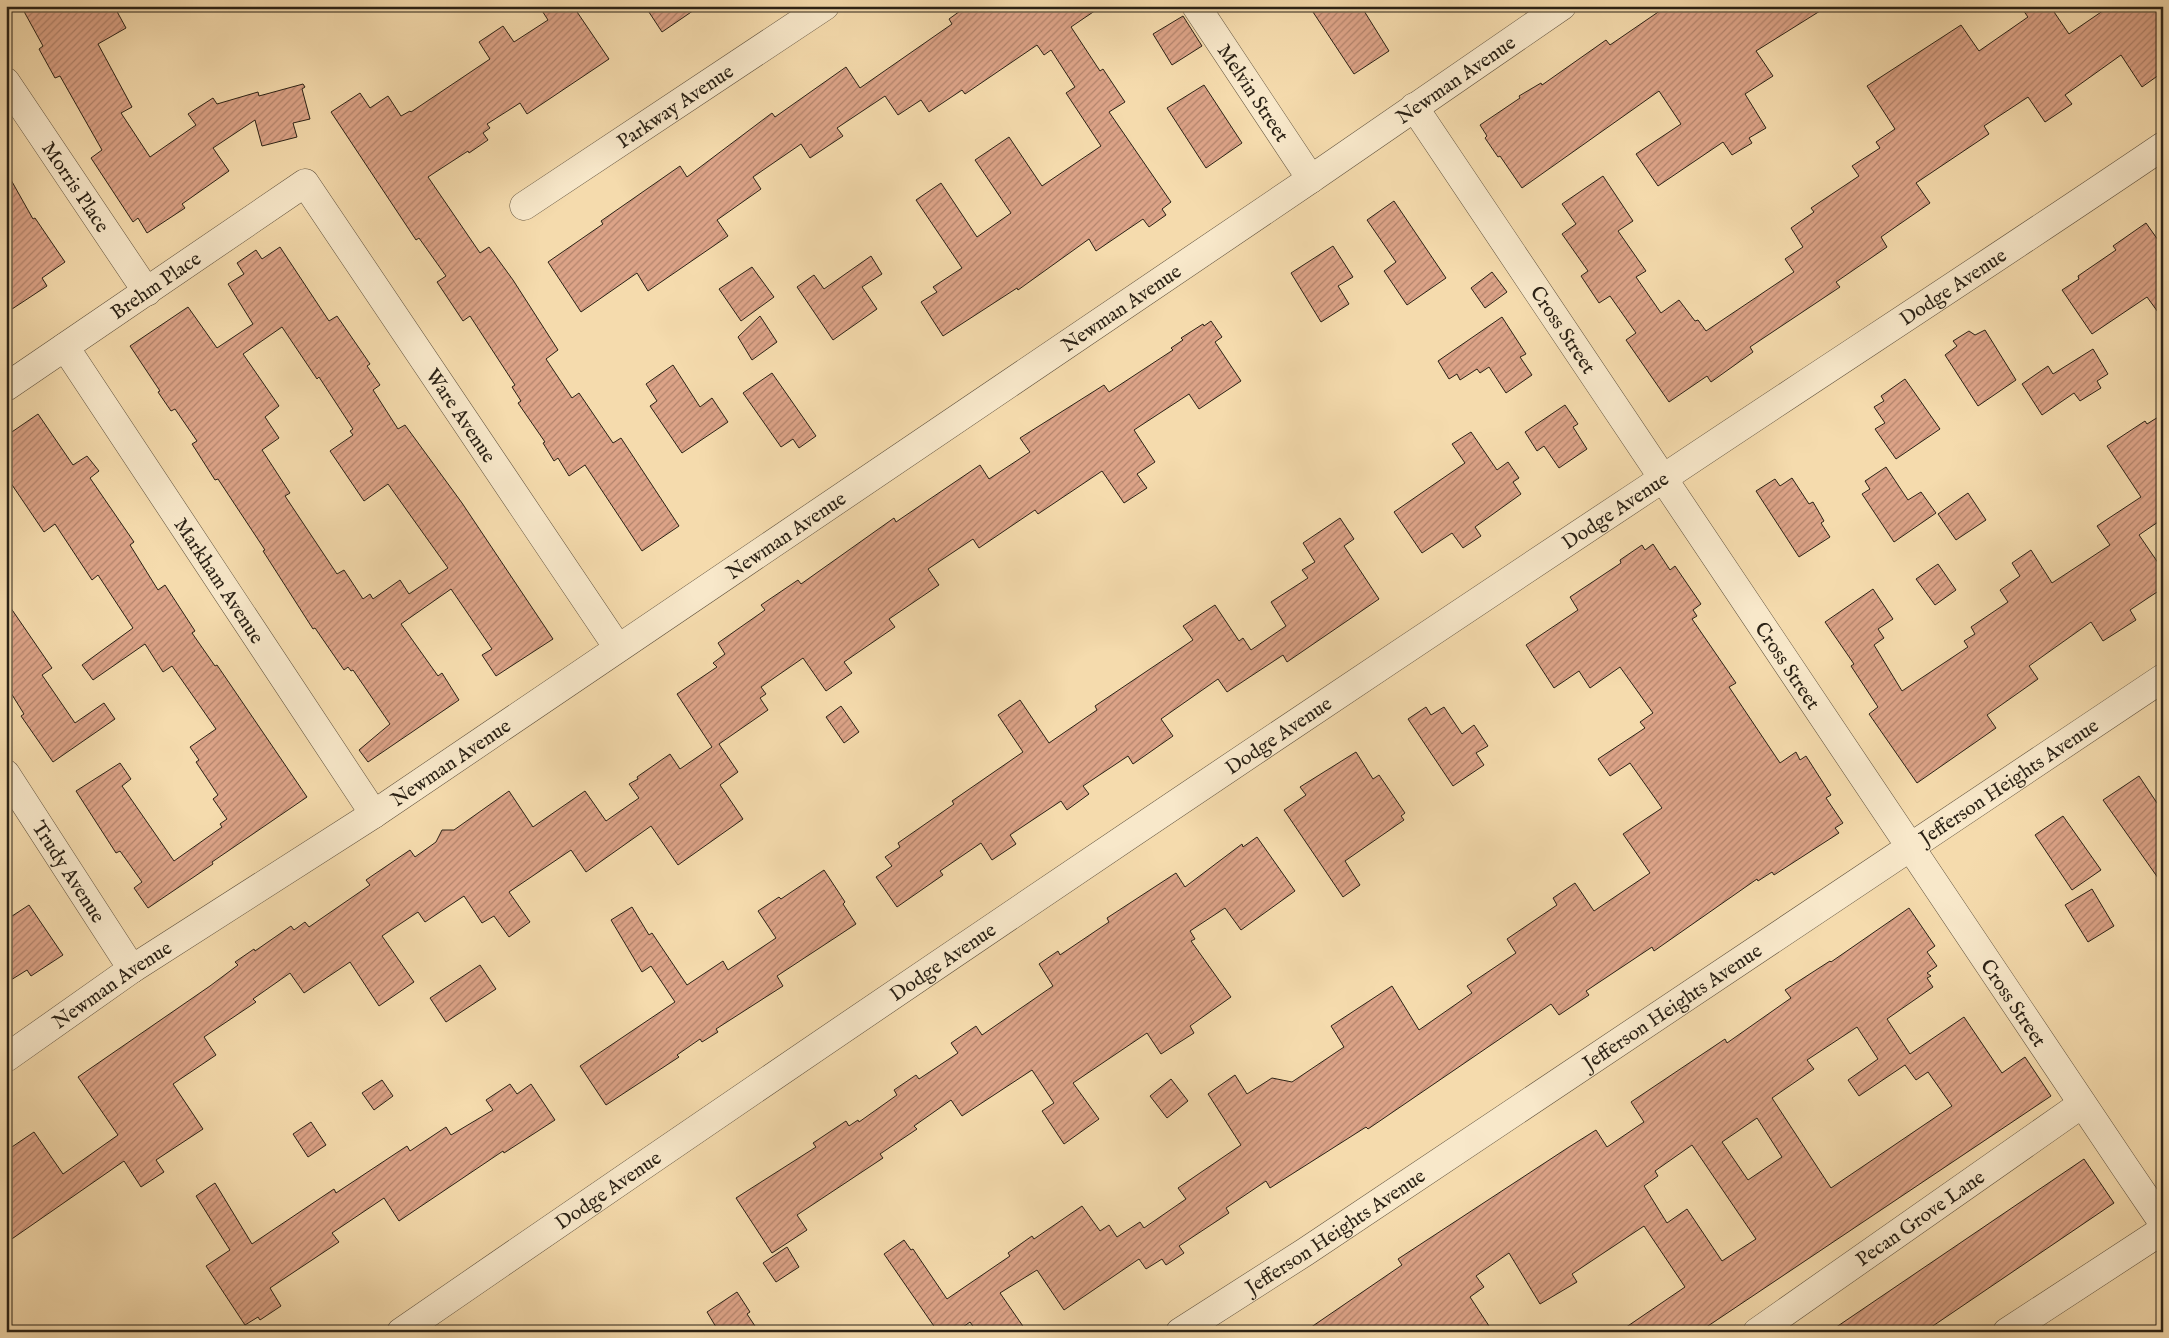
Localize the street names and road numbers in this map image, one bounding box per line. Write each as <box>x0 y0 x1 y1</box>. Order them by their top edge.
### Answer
street label: Newman Avenue <box>1392 31 1521 131</box>
street label: Melvin Street <box>1211 40 1294 147</box>
street label: Parkway Avenue <box>612 59 739 155</box>
street label: Morris Place <box>36 137 114 238</box>
street label: Dodge Avenue <box>1895 243 2012 332</box>
street label: Brehm Place <box>106 247 206 326</box>
street label: Newman Avenue <box>1057 260 1187 358</box>
street label: Cross Street <box>1524 282 1601 379</box>
street label: Ware Avenue <box>419 364 501 468</box>
street label: Dodge Avenue <box>1558 467 1674 556</box>
street label: Newman Avenue <box>722 487 851 586</box>
street label: Markham Avenue <box>168 514 269 649</box>
street label: Cross Street <box>1748 617 1825 715</box>
street label: Dodge Avenue <box>1221 692 1337 781</box>
street label: Newman Avenue <box>387 714 516 813</box>
street label: Jefferson Heights Avenue <box>1913 714 2104 853</box>
street label: Trudy Avenue <box>26 816 110 928</box>
street label: Dodge Avenue <box>885 918 1001 1008</box>
street label: Newman Avenue <box>48 936 177 1035</box>
street label: Jefferson Heights Avenue <box>1577 939 1767 1078</box>
street label: Cross Street <box>1974 955 2051 1052</box>
street label: Dodge Avenue <box>551 1146 667 1236</box>
street label: Jefferson Heights Avenue <box>1240 1164 1431 1302</box>
street label: Pecan Grove Lane <box>1852 1165 1990 1273</box>

